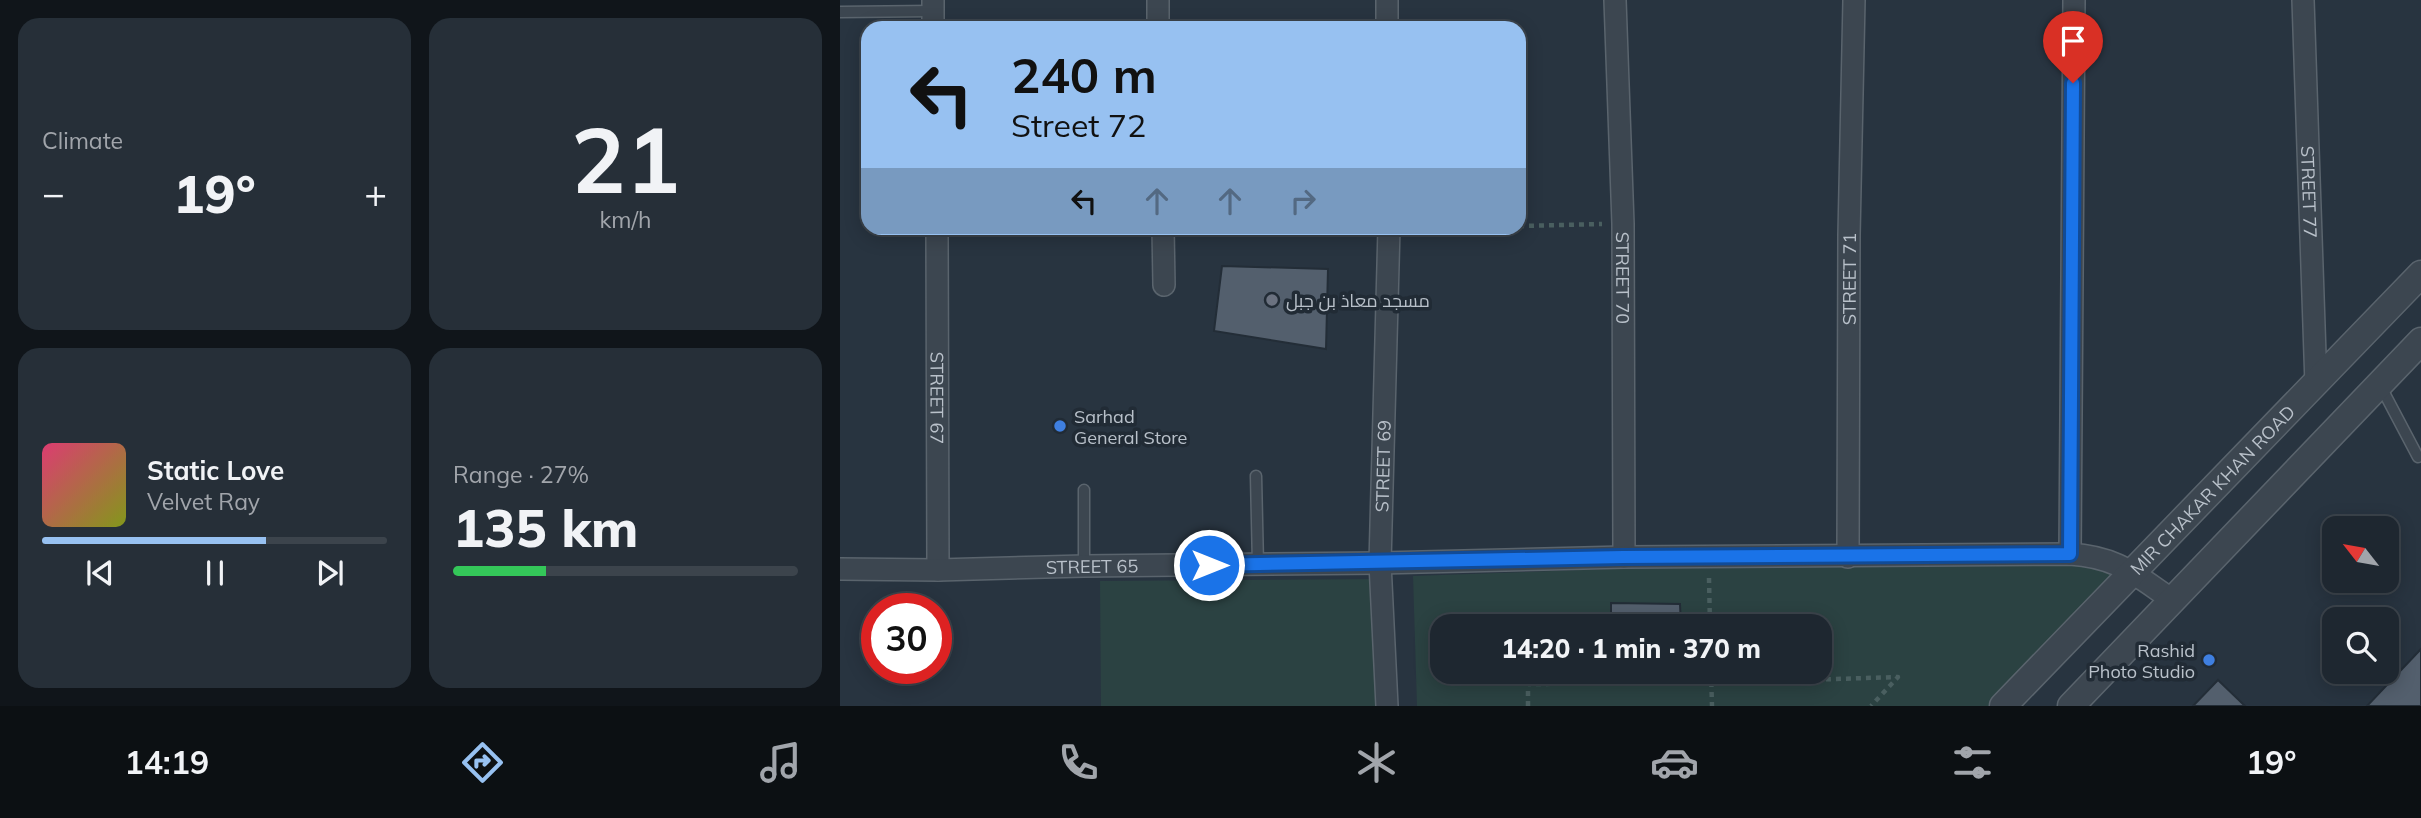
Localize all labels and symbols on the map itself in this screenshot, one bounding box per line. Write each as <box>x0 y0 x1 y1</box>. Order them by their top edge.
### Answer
pin <box>2043 11 2103 83</box>
street label: STREET 77 <box>2296 145 2323 238</box>
street label: STREET 70 <box>1612 232 1635 324</box>
street label: STREET 71 <box>1837 233 1861 325</box>
place label: مسجد معاذ بن جبل <box>1286 289 1430 312</box>
marker: مسجد معاذ بن جبل <box>1264 292 1280 308</box>
street label: STREET 67 <box>926 352 949 444</box>
street label: MIR CHAKAR KHAN ROAD <box>2125 400 2300 579</box>
place label: Sarhad General Store <box>1074 405 1187 449</box>
marker: Sarhad General Store <box>1052 418 1068 434</box>
street label: STREET 69 <box>1370 420 1395 513</box>
north arrow <box>2322 516 2399 593</box>
position arrow <box>1172 528 1246 602</box>
street label: STREET 65 <box>1045 554 1138 579</box>
speed limit sign: 30 <box>861 593 952 684</box>
place label: Rashid Photo Studio <box>2088 639 2195 683</box>
marker: Rashid Photo Studio <box>2201 652 2217 668</box>

